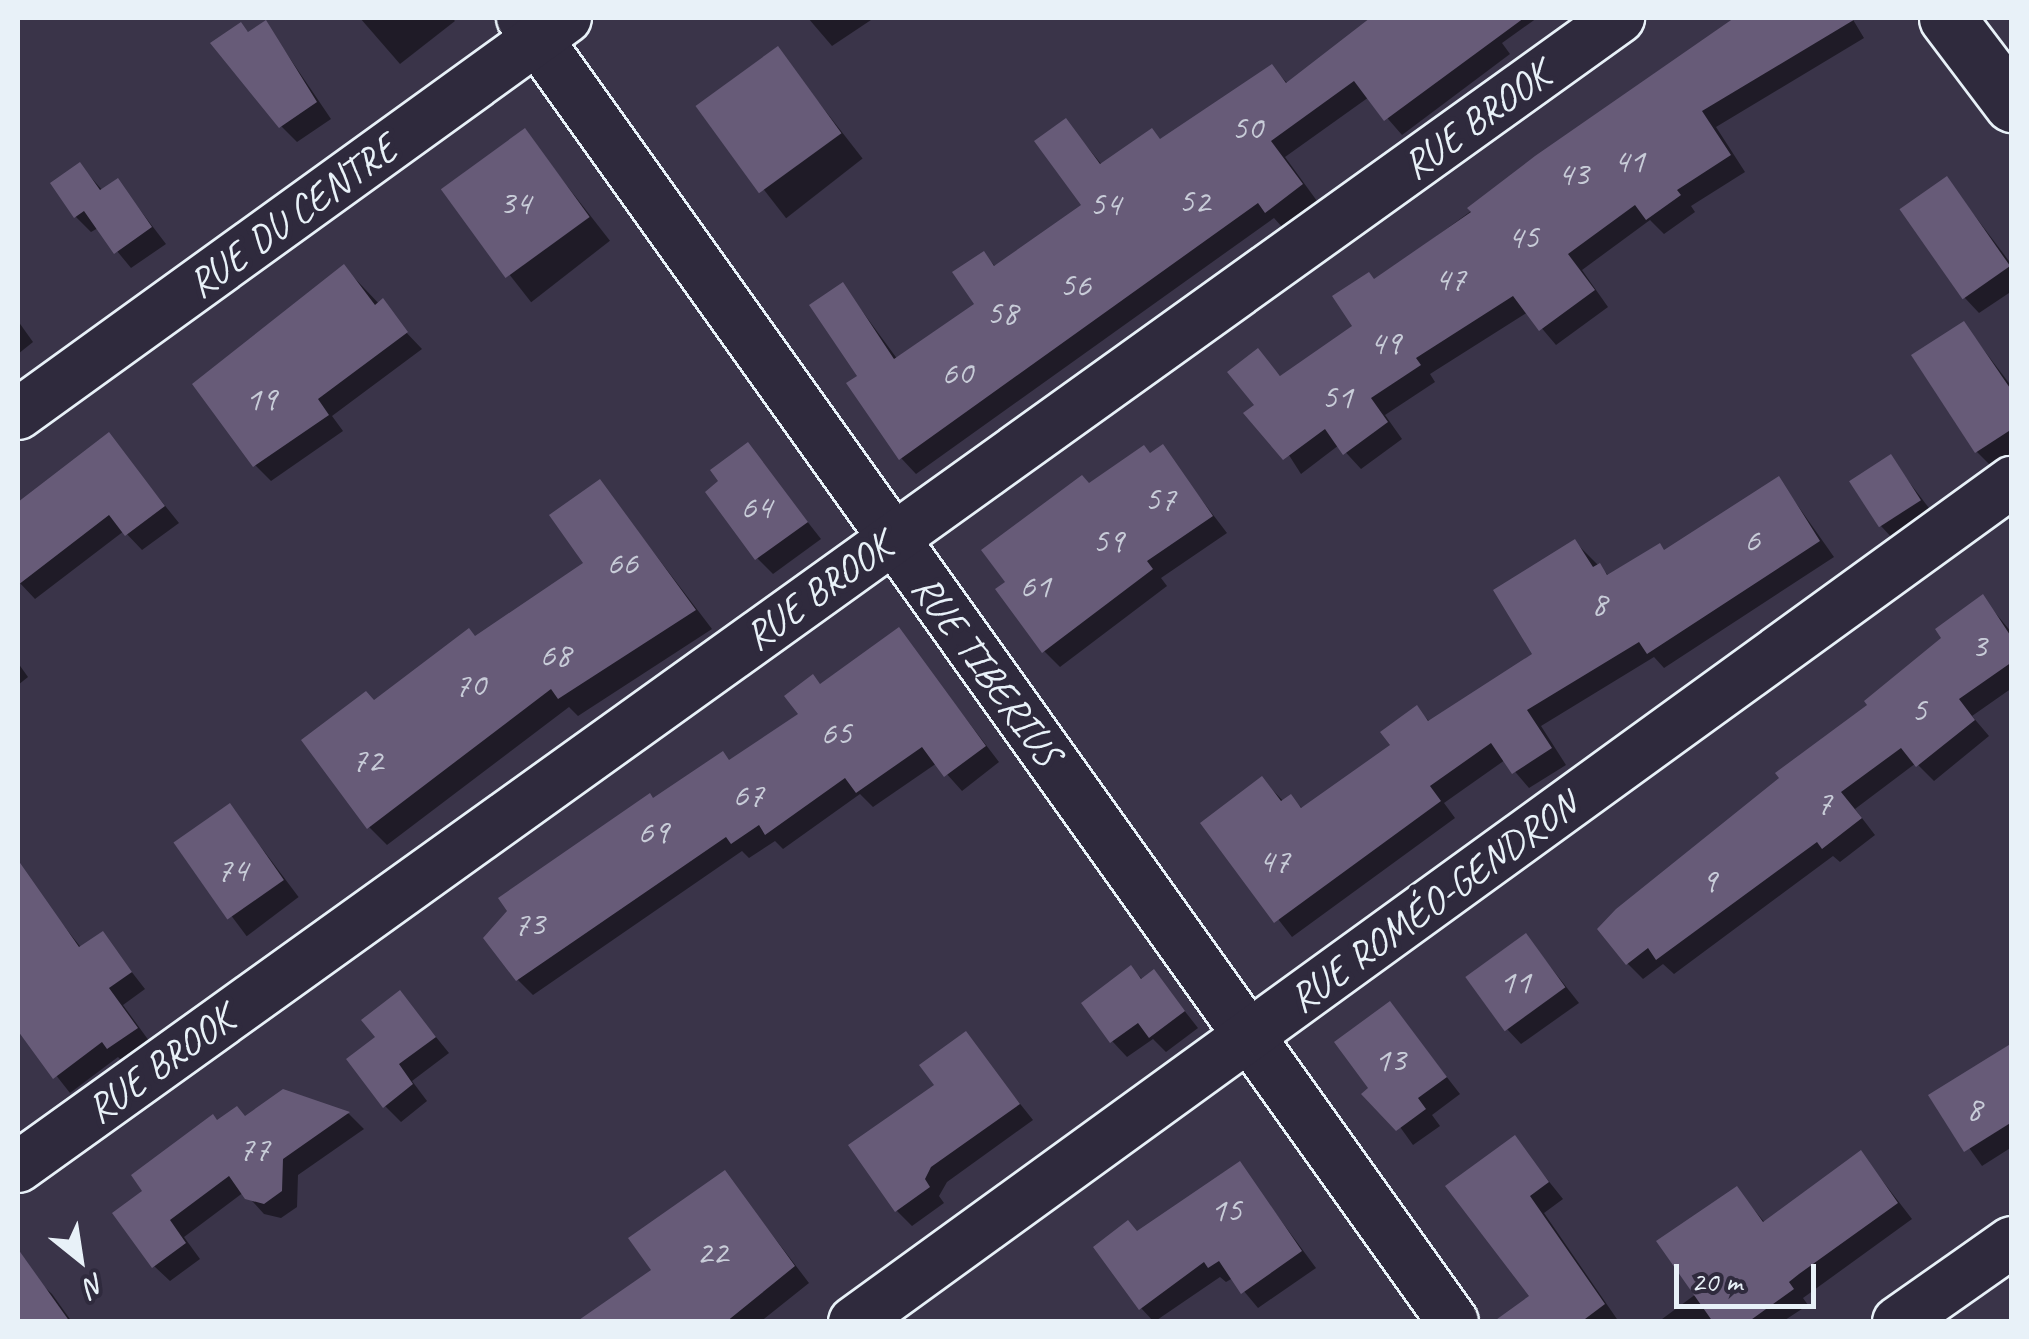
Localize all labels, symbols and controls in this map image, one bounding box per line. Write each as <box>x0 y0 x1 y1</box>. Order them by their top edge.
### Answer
street label: RUE BROOK <box>1392 50 1560 190</box>
house number: 50 <box>1231 107 1263 149</box>
street label: RUE DU CENTRE <box>178 124 406 308</box>
house number: 41 <box>1613 140 1645 182</box>
house number: 43 <box>1557 153 1589 195</box>
house number: 52 <box>1178 180 1210 222</box>
house number: 34 <box>499 182 531 224</box>
house number: 54 <box>1089 183 1121 225</box>
house number: 45 <box>1507 216 1539 258</box>
house number: 47 <box>1434 258 1466 300</box>
house number: 56 <box>1059 264 1091 306</box>
house number: 58 <box>986 292 1018 334</box>
house number: 49 <box>1369 322 1401 364</box>
house number: 60 <box>941 352 973 394</box>
house number: 51 <box>1321 376 1353 418</box>
house number: 19 <box>245 378 277 420</box>
house number: 57 <box>1144 478 1176 520</box>
house number: 64 <box>740 486 772 528</box>
house number: 6 <box>1744 519 1760 561</box>
house number: 59 <box>1092 520 1124 562</box>
street label: RUE BROOK <box>734 521 902 661</box>
house number: 66 <box>606 542 638 584</box>
house number: 61 <box>1019 565 1051 607</box>
street label: RUE TIBERIUS <box>902 566 1072 774</box>
house number: 8 <box>1591 583 1607 625</box>
house number: 3 <box>1971 625 1987 667</box>
house number: 68 <box>539 634 571 676</box>
house number: 70 <box>454 664 486 706</box>
house number: 5 <box>1911 689 1927 731</box>
house number: 65 <box>820 712 852 754</box>
house number: 72 <box>351 739 383 781</box>
house number: 67 <box>732 774 764 816</box>
street label: RUE ROMÉO-GENDRON <box>1279 781 1587 1023</box>
house number: 7 <box>1816 782 1832 824</box>
house number: 69 <box>637 811 669 853</box>
house number: 47 <box>1258 840 1290 882</box>
house number: 74 <box>216 849 248 891</box>
house number: 9 <box>1701 860 1717 902</box>
house number: 73 <box>513 903 545 945</box>
house number: 11 <box>1499 961 1531 1003</box>
street label: RUE BROOK <box>76 994 244 1134</box>
house number: 13 <box>1374 1039 1406 1081</box>
house number: 8 <box>1966 1088 1982 1130</box>
house number: 77 <box>238 1128 270 1170</box>
house number: 15 <box>1210 1189 1242 1231</box>
north arrow <box>30 1209 130 1309</box>
house number: 22 <box>696 1231 728 1273</box>
scale bar <box>1679 1244 1822 1306</box>
text: 20 m <box>1691 1262 1742 1300</box>
text: N <box>79 1266 112 1305</box>

